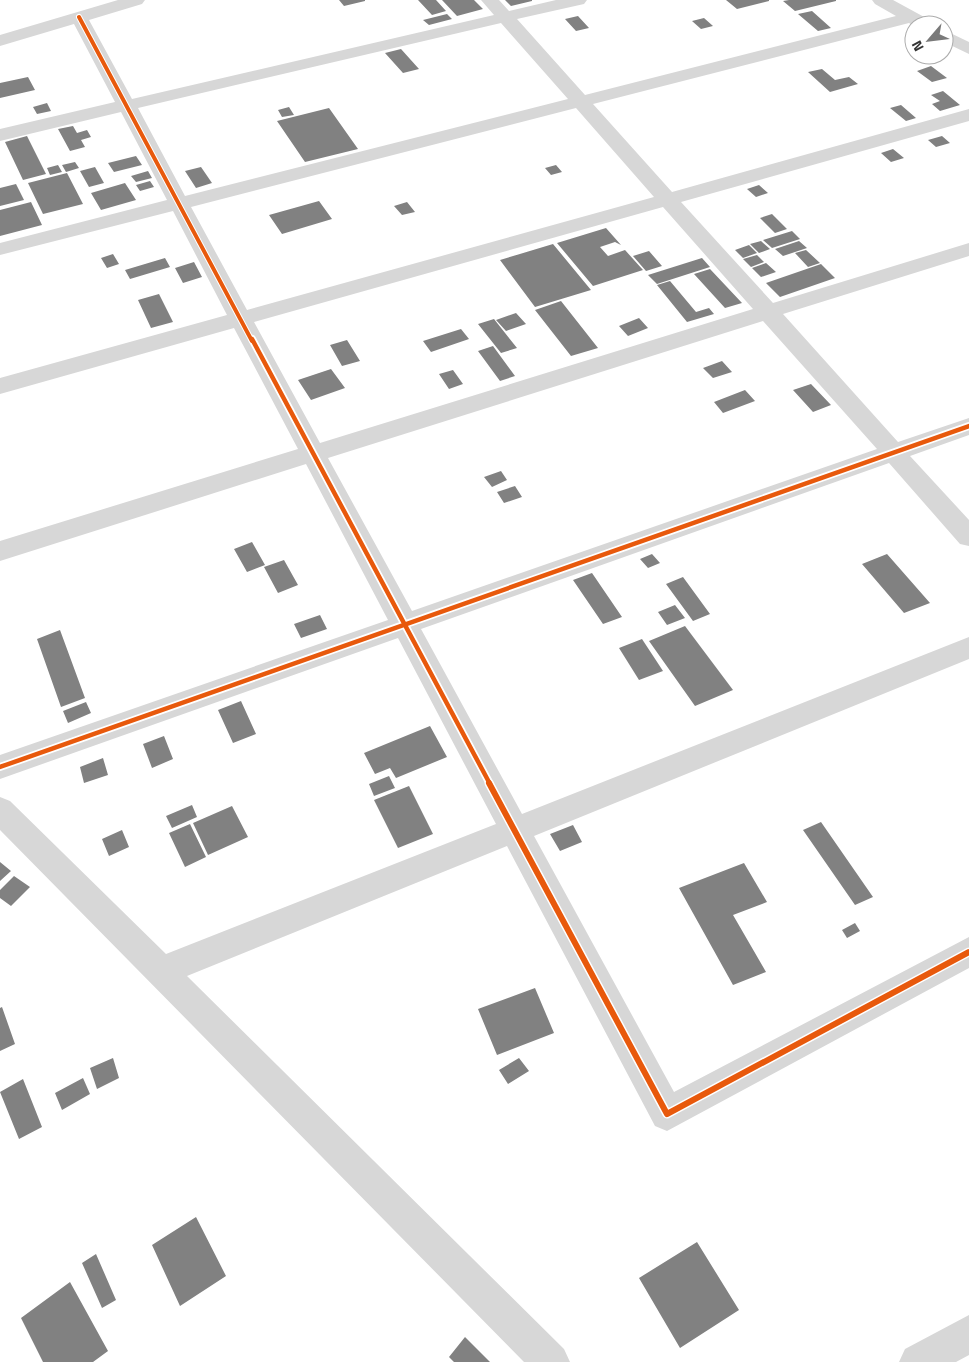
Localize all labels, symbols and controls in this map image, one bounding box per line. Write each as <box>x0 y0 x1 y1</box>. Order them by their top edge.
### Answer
north arrow <box>904 15 954 65</box>
text: N <box>906 37 929 56</box>

